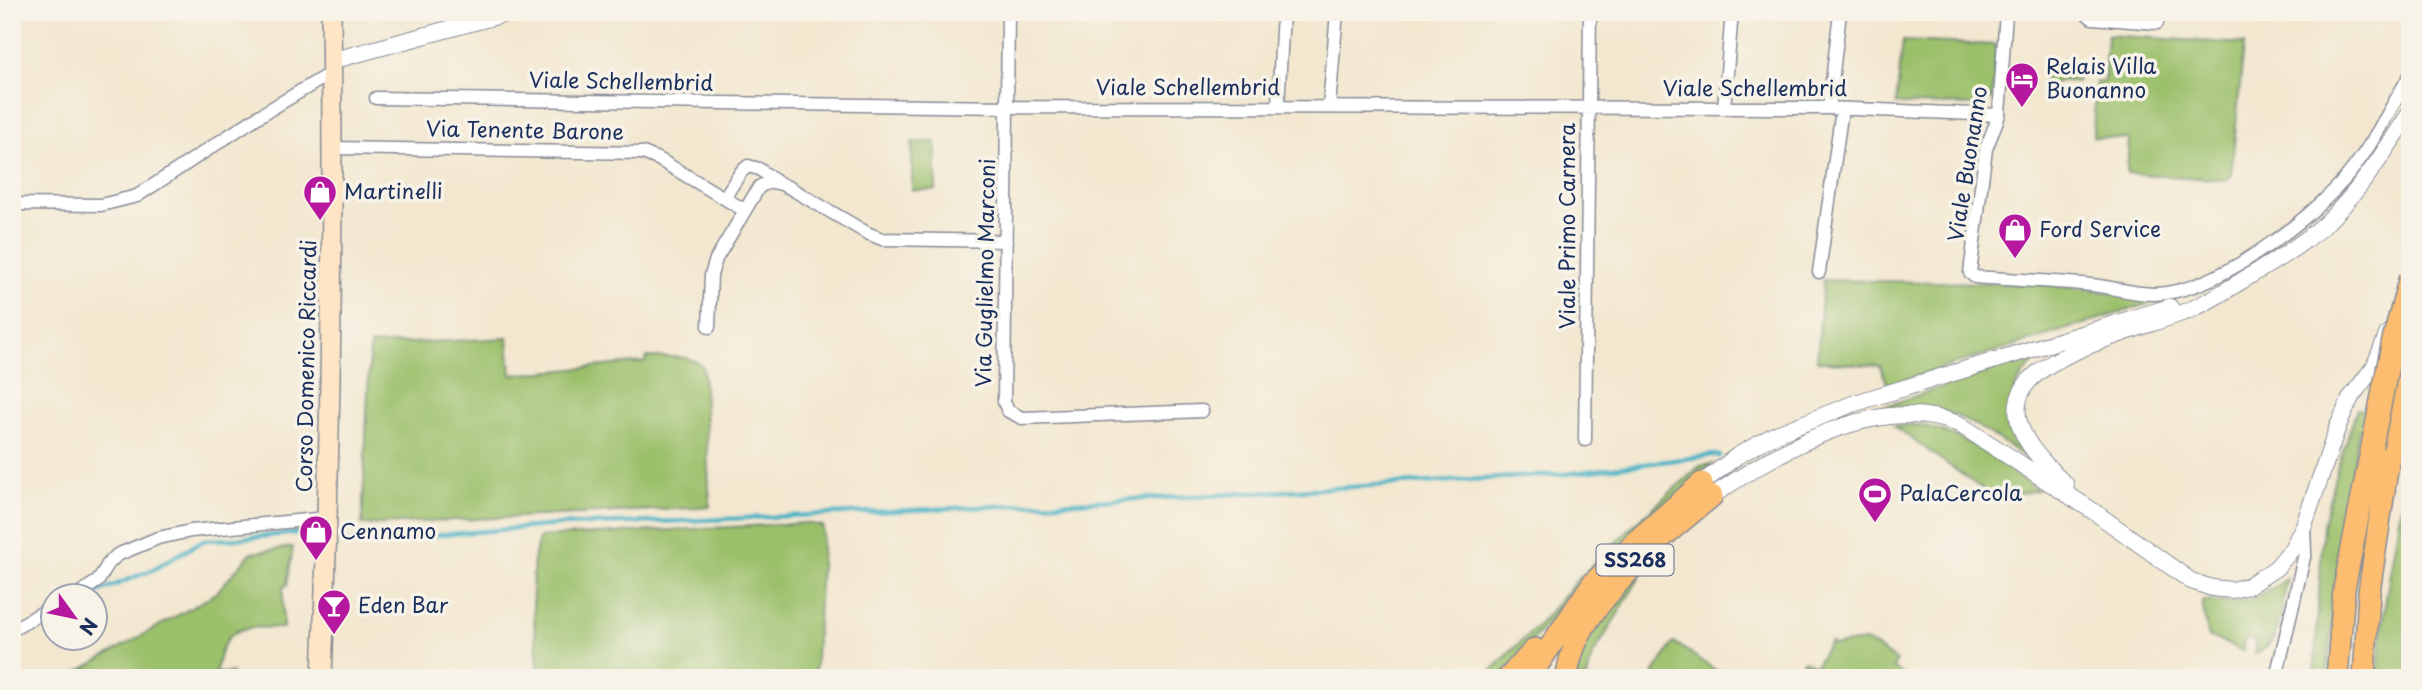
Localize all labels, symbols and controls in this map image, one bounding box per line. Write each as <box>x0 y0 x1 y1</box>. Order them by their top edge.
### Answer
place label: Relais Villa Buonanno <box>2046 49 2156 105</box>
hotel icon: Relais Villa Buonanno <box>2003 60 2041 109</box>
street label: Viale Schellembrid <box>529 62 714 98</box>
street label: Viale Schellembrid <box>1096 70 1280 102</box>
street label: Viale Schellembrid <box>1663 71 1847 103</box>
street label: Viale Buonanno <box>1938 84 1994 244</box>
street label: Via Tenente Barone <box>426 111 624 147</box>
street label: Viale Primo Carnera <box>1550 123 1582 329</box>
street label: Via Guglielmo Marconi <box>966 158 1002 388</box>
shop icon: Martinelli <box>301 173 339 222</box>
place label: Martinelli <box>344 174 443 206</box>
shop icon: Ford Service <box>1996 211 2034 260</box>
place label: Ford Service <box>2039 212 2161 244</box>
street label: Corso Domenico Riccardi <box>287 239 323 493</box>
sports icon: PalaCercola <box>1856 475 1894 524</box>
place label: PalaCercola <box>1899 476 2022 508</box>
shop icon: Cennamo <box>297 513 335 562</box>
place label: Cennamo <box>340 514 436 546</box>
road number: SS268 <box>1596 544 1674 576</box>
north arrow <box>38 582 108 652</box>
bar icon: Eden Bar <box>315 587 353 636</box>
place label: Eden Bar <box>358 588 449 620</box>
text: N <box>73 613 105 641</box>

